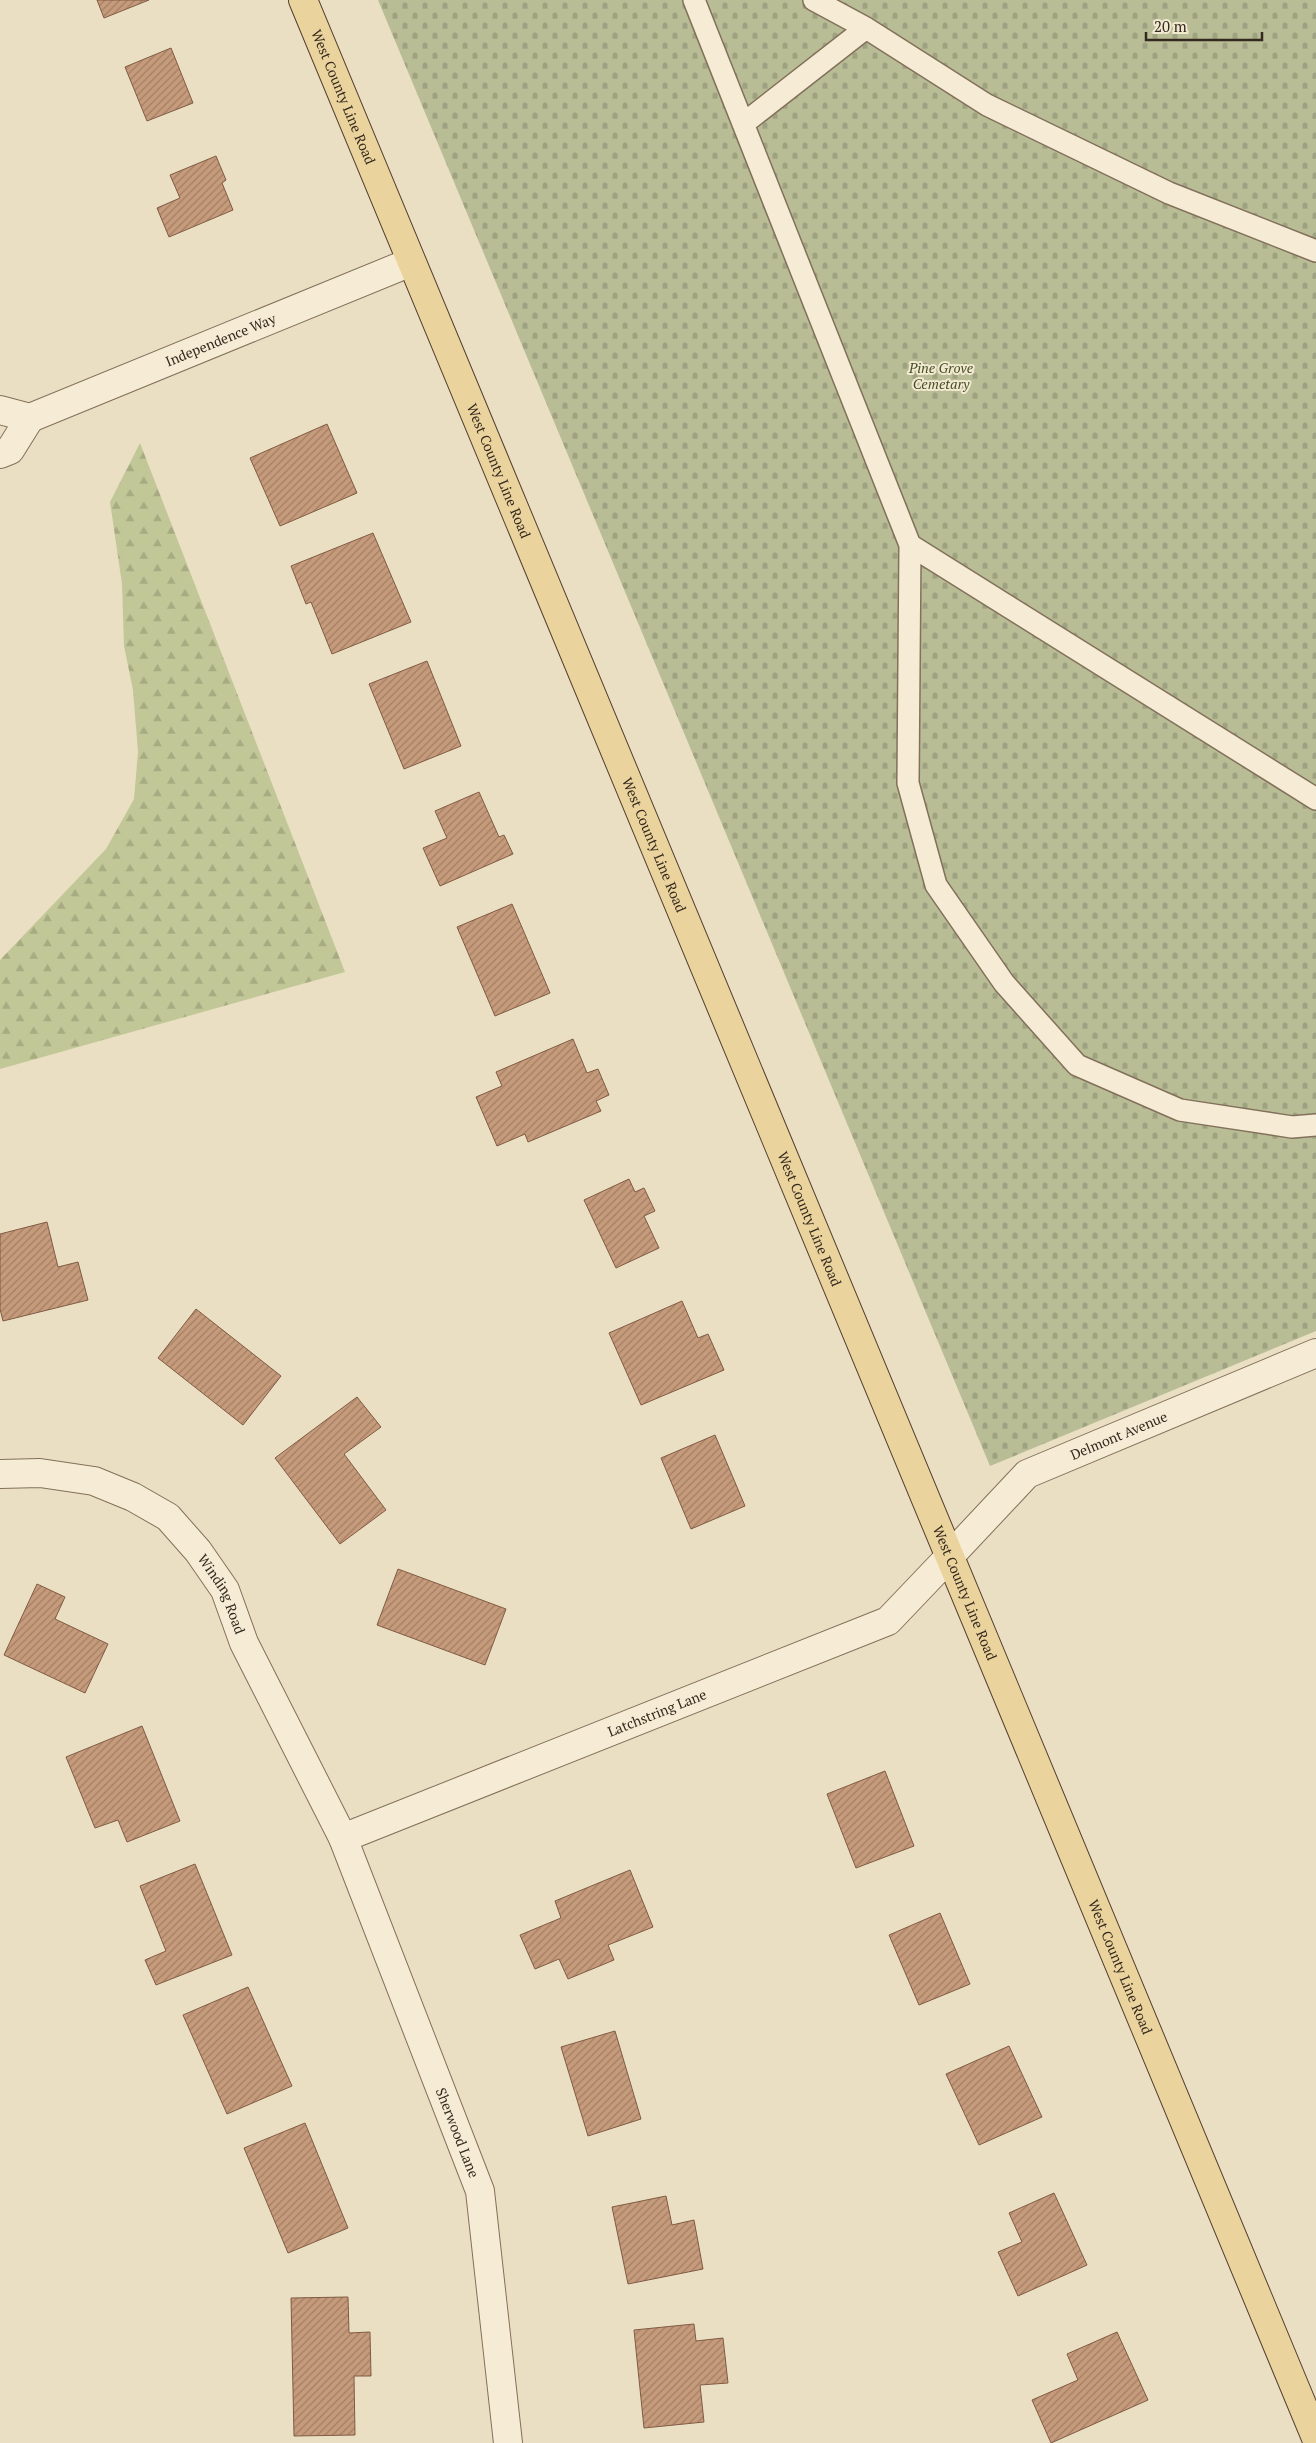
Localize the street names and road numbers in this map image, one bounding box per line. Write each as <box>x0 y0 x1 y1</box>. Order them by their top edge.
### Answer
street label: West County Line Road <box>307 26 380 167</box>
street label: Independence Way <box>162 308 279 371</box>
street label: West County Line Road <box>463 400 536 541</box>
street label: West County Line Road <box>618 774 691 915</box>
street label: West County Line Road <box>773 1148 846 1289</box>
street label: Delmont Avenue <box>1067 1406 1170 1464</box>
street label: West County Line Road <box>929 1522 1002 1663</box>
street label: Winding Road <box>194 1550 250 1637</box>
street label: Latchstring Lane <box>605 1684 709 1741</box>
street label: West County Line Road <box>1084 1896 1157 2037</box>
street label: Sherwood Lane <box>432 2085 484 2180</box>

